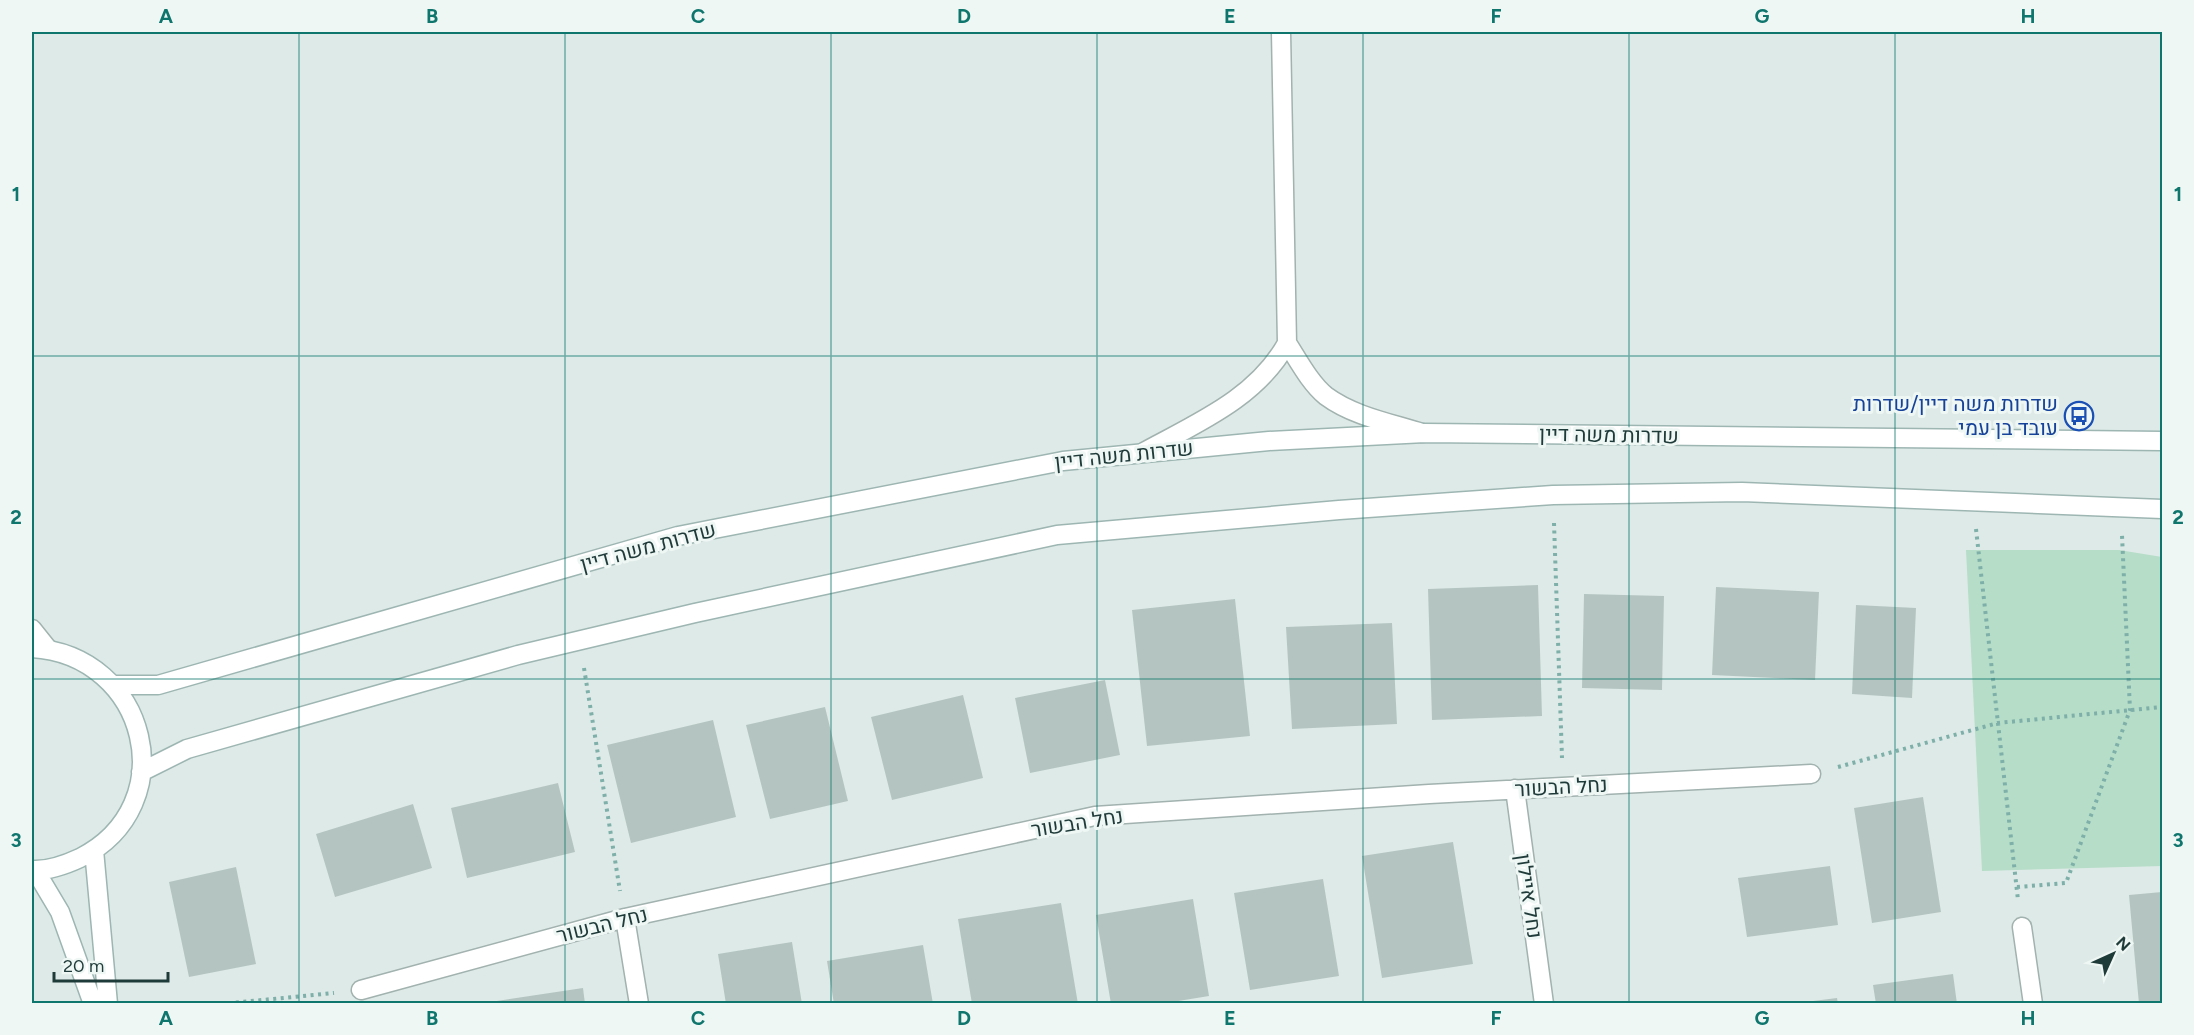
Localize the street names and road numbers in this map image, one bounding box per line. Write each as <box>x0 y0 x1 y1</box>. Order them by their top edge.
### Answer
street label: שדרות משה דיין <box>1539 421 1679 448</box>
street label: שדרות משה דיין <box>1053 435 1195 474</box>
street label: שדרות משה דיין <box>577 516 719 577</box>
street label: נחל הבשור <box>1514 772 1608 801</box>
street label: נחל הבשור <box>1029 803 1125 842</box>
street label: נחל איילון <box>1511 852 1548 940</box>
street label: נחל הבשור <box>554 901 650 948</box>

